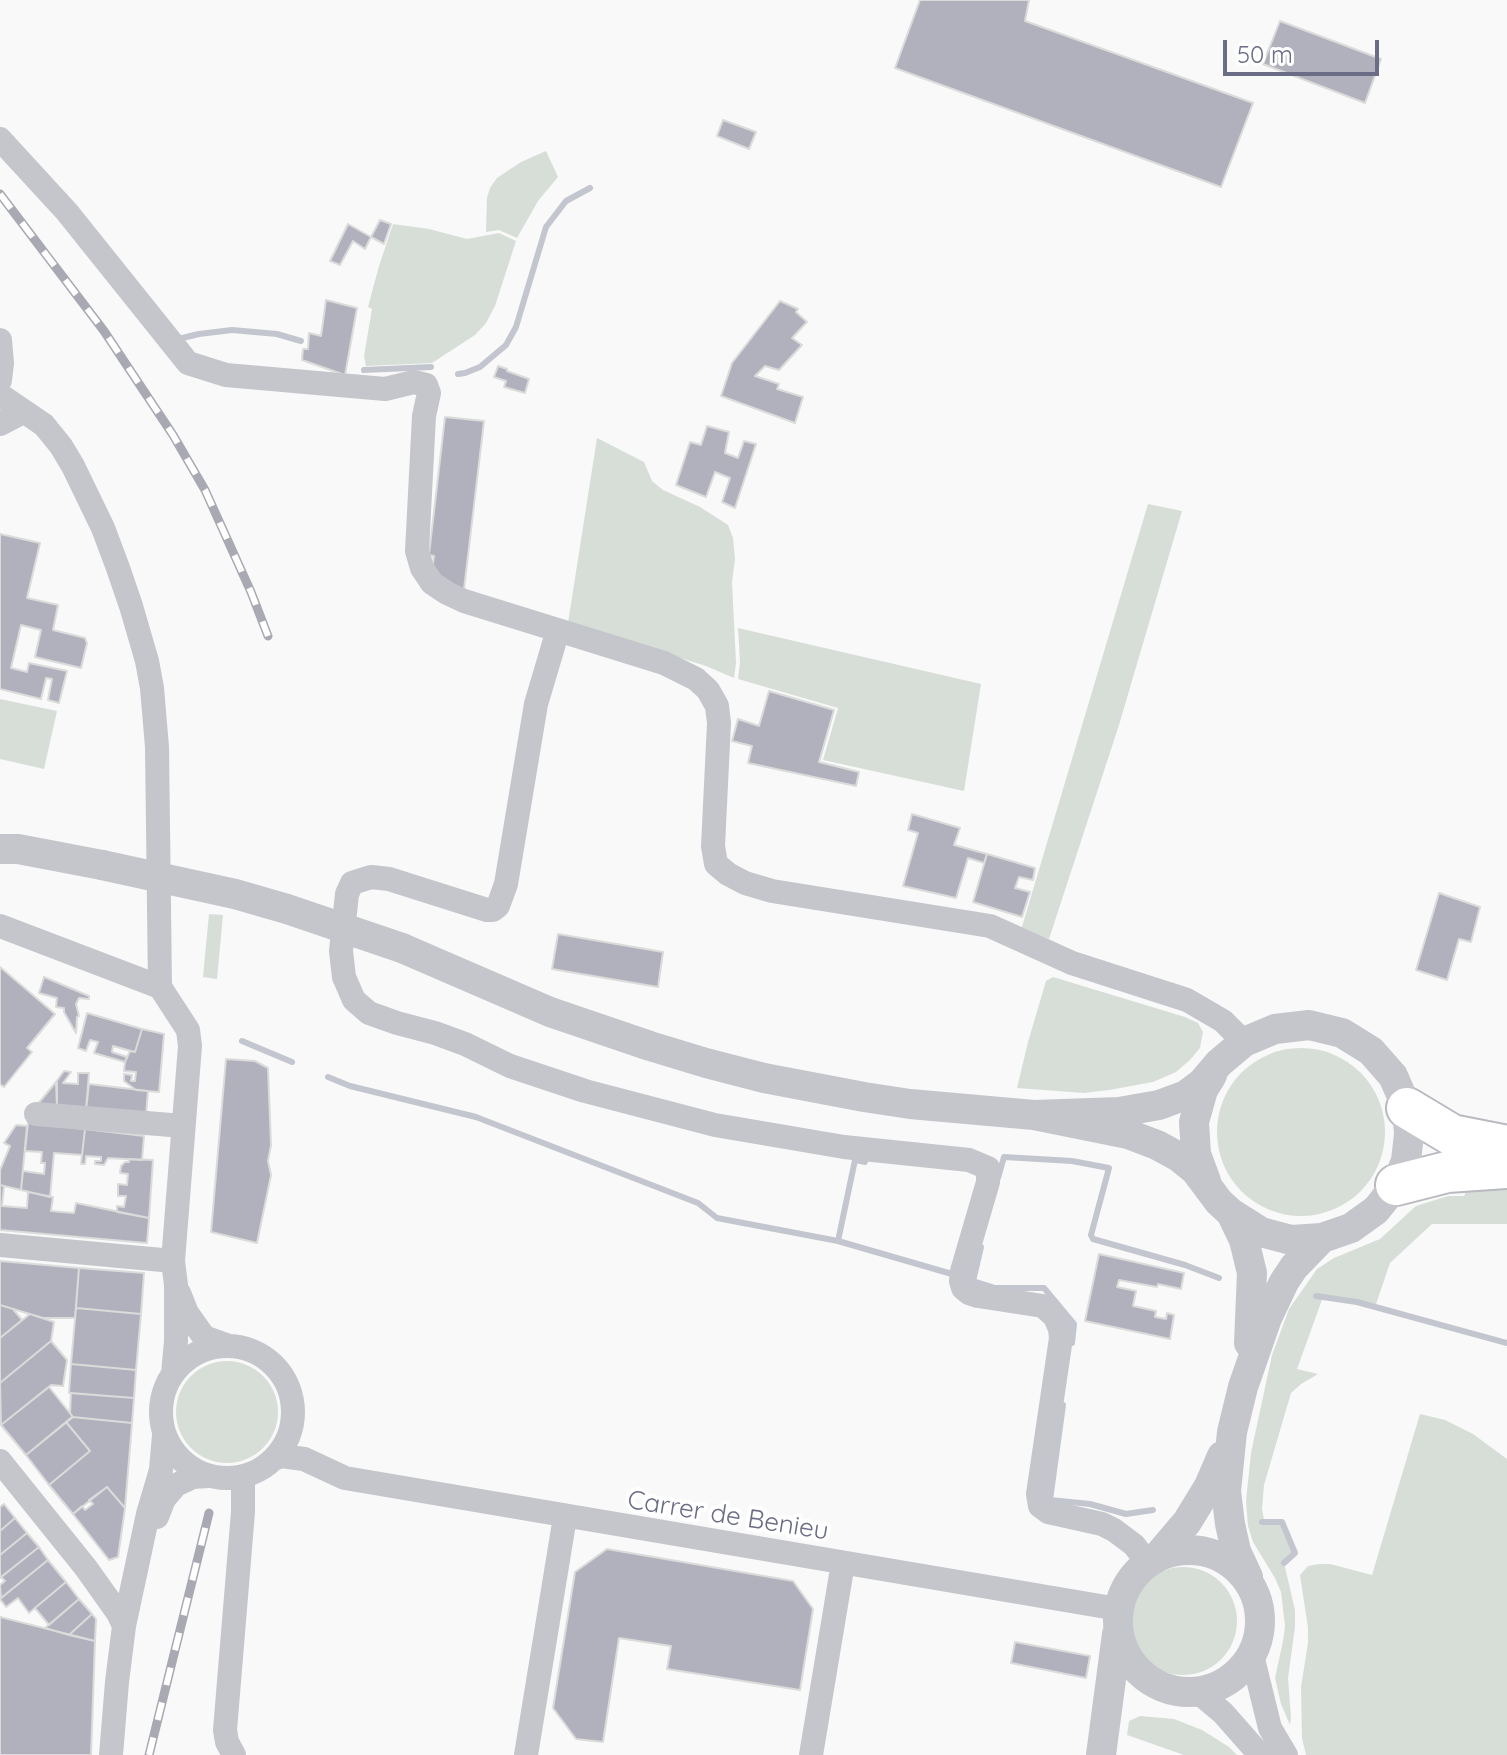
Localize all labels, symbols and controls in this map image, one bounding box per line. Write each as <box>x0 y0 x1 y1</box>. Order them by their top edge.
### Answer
scale bar <box>1227 24 1383 74</box>
text: 50 m <box>1237 39 1293 69</box>
street label: Carrer de Benieu <box>625 1485 831 1547</box>

